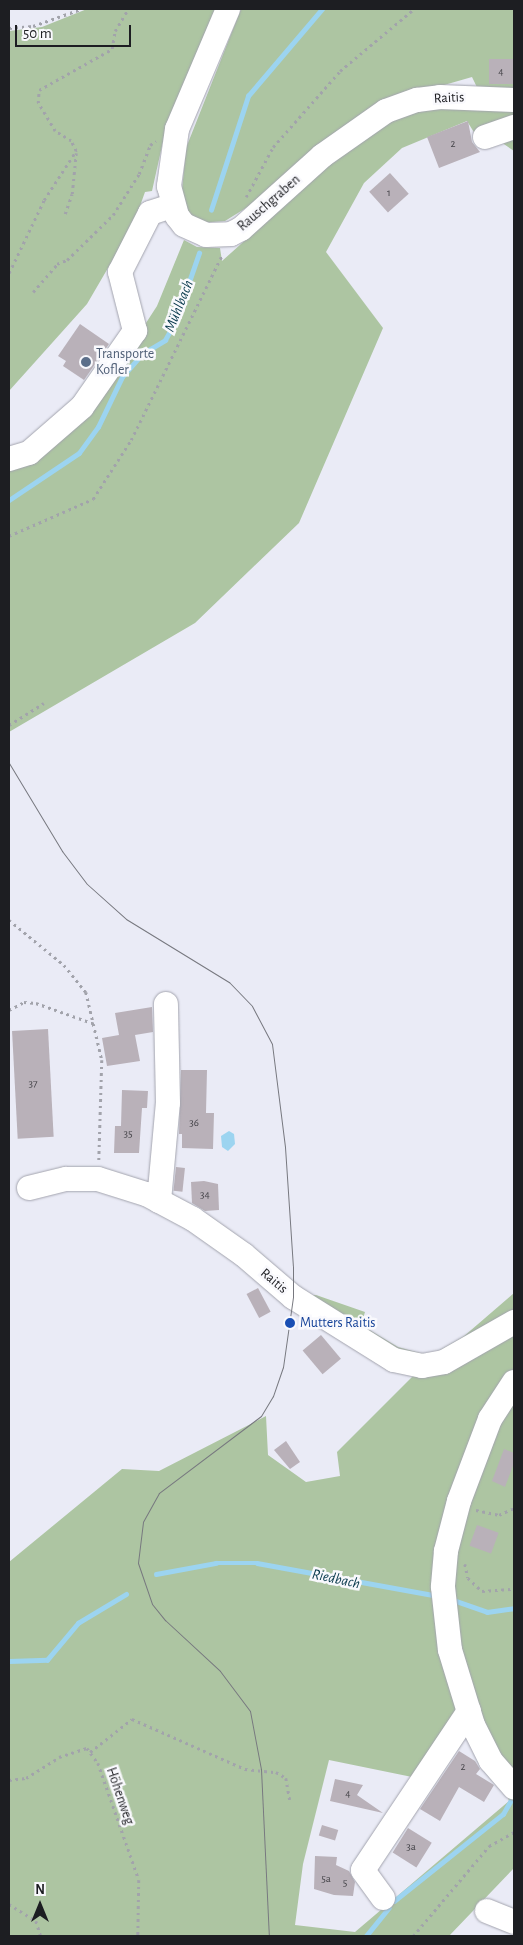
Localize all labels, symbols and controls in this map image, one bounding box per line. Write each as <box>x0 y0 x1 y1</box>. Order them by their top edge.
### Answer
scale bar <box>18 15 134 47</box>
text: 50 m <box>23 26 52 41</box>
house number: 4 <box>498 65 504 79</box>
street label: Raitis <box>433 89 465 107</box>
house number: 2 <box>450 137 456 151</box>
street label: Rauschgraben <box>234 171 304 235</box>
house number: 1 <box>387 186 391 200</box>
water label: Mühlbach <box>161 278 197 334</box>
place label: Transporte Kofler <box>96 346 154 378</box>
marker: Transporte Kofler <box>80 356 92 368</box>
house number: 37 <box>28 1077 38 1091</box>
house number: 36 <box>189 1116 199 1130</box>
house number: 35 <box>123 1127 133 1141</box>
house number: 34 <box>200 1188 210 1202</box>
street label: Raitis <box>257 1265 291 1297</box>
place label: Mutters Raitis <box>300 1315 375 1331</box>
marker: Mutters Raitis <box>284 1317 296 1329</box>
water label: Riedbach <box>310 1565 362 1593</box>
house number: 2 <box>460 1760 466 1774</box>
street label: Höhenweg <box>102 1765 138 1827</box>
house number: 4 <box>345 1787 351 1801</box>
house number: 3a <box>406 1840 416 1854</box>
house number: 5a <box>321 1872 331 1886</box>
house number: 5 <box>343 1876 347 1890</box>
north arrow <box>15 1880 65 1930</box>
text: N <box>35 1883 45 1897</box>

